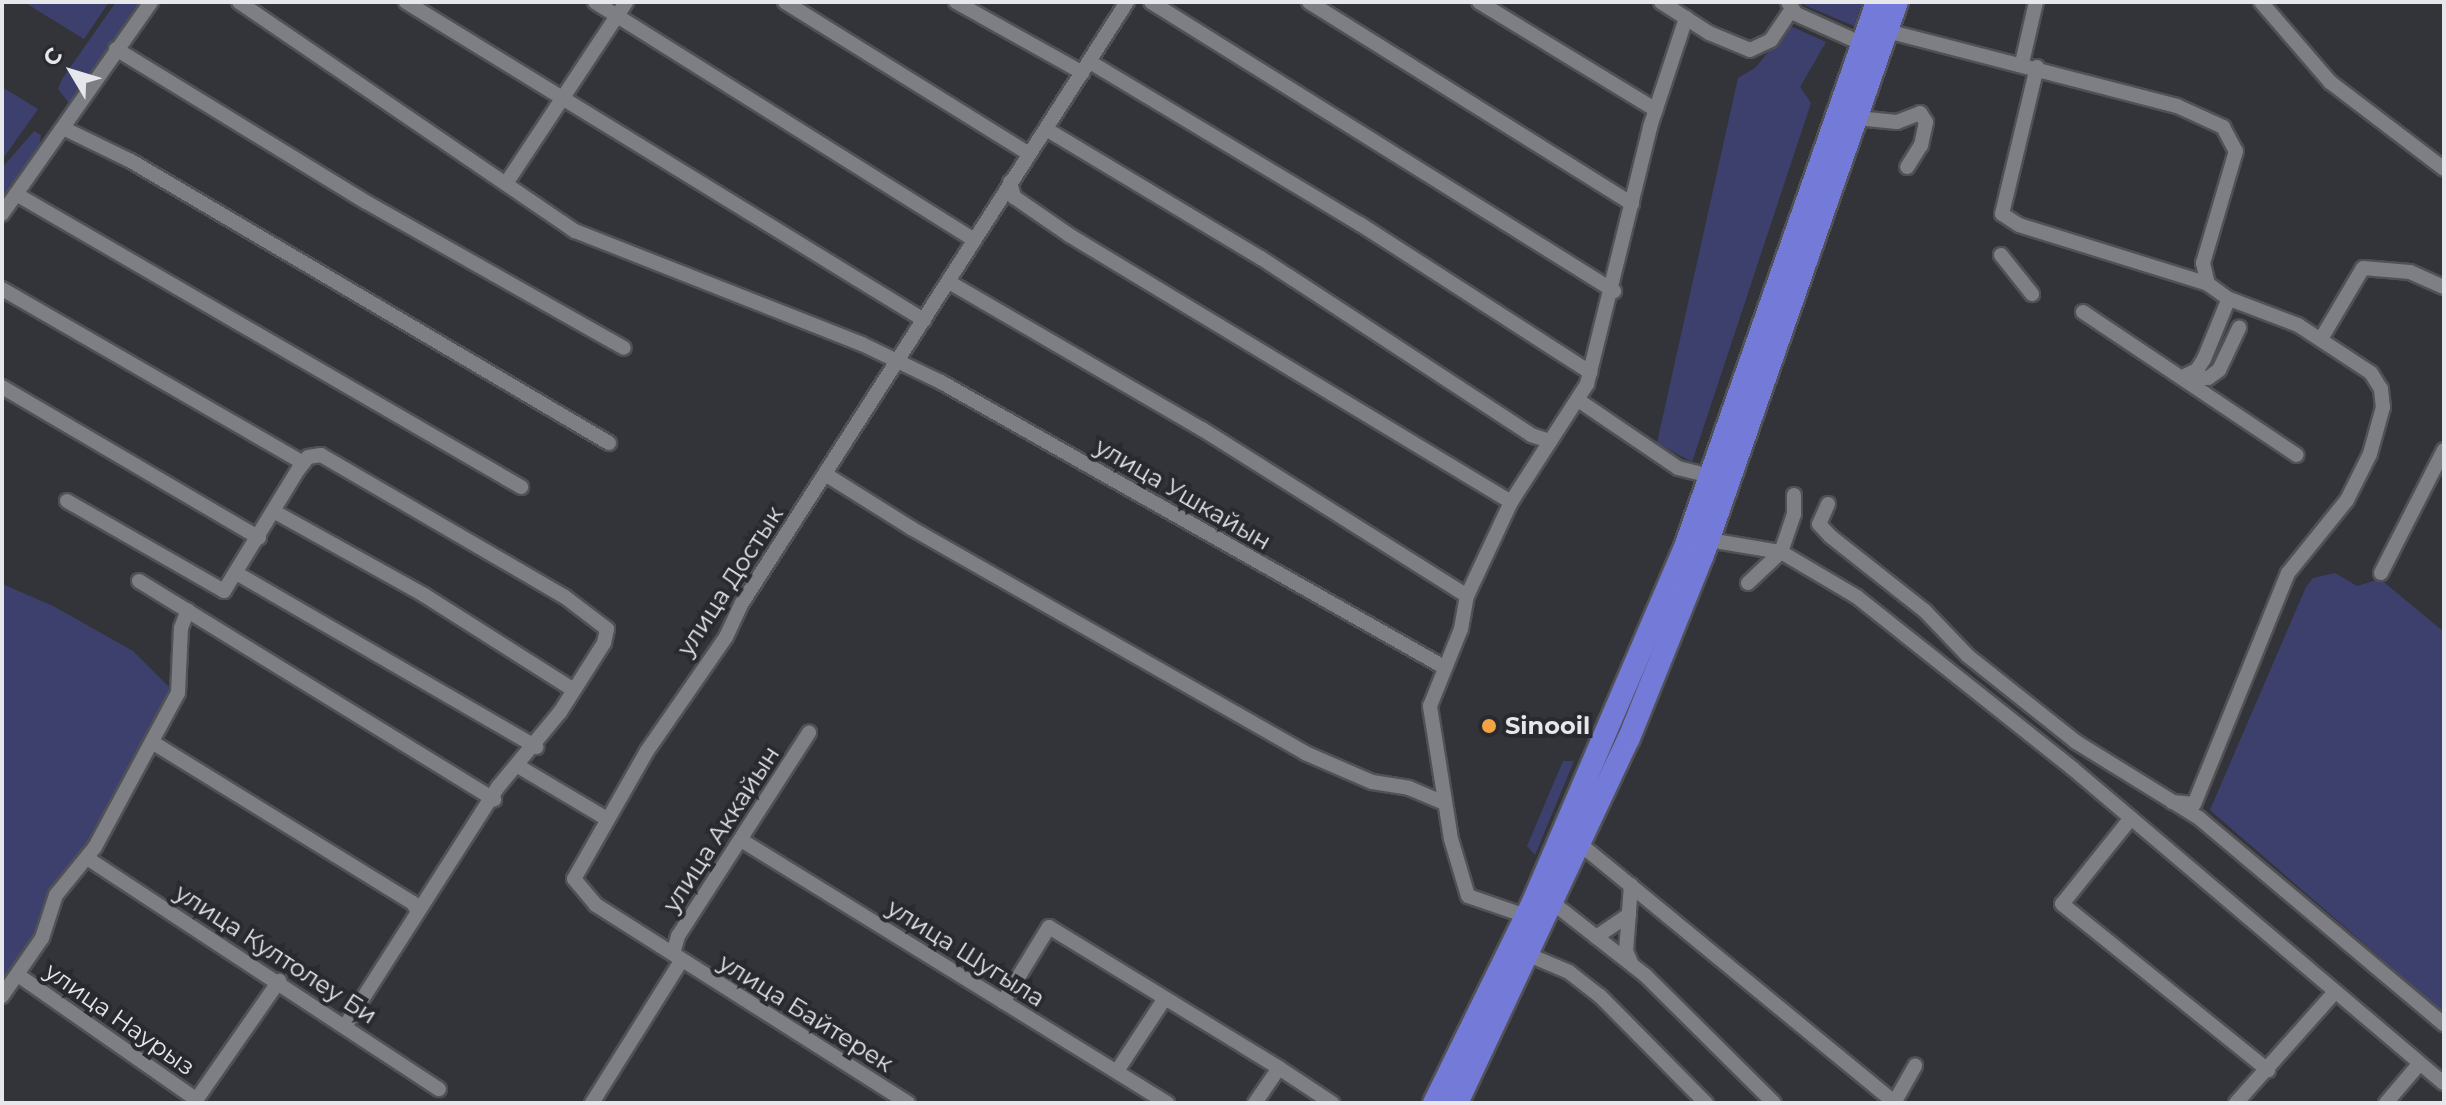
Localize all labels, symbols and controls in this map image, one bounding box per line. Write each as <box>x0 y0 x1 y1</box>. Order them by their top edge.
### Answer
north arrow <box>32 32 112 112</box>
text: С <box>37 42 68 72</box>
street label: улица Ушкайын <box>1090 432 1276 556</box>
street label: улица Достык <box>671 501 789 661</box>
place label: Sinooil <box>1505 712 1590 740</box>
marker: Sinooil <box>1480 717 1498 735</box>
street label: улица Аккайын <box>657 741 785 917</box>
street label: улица Култолеу Би <box>170 878 382 1030</box>
street label: улица Шугыла <box>882 893 1050 1013</box>
street label: улица Байтерек <box>714 948 898 1078</box>
street label: улица Наурыз <box>39 957 201 1081</box>

